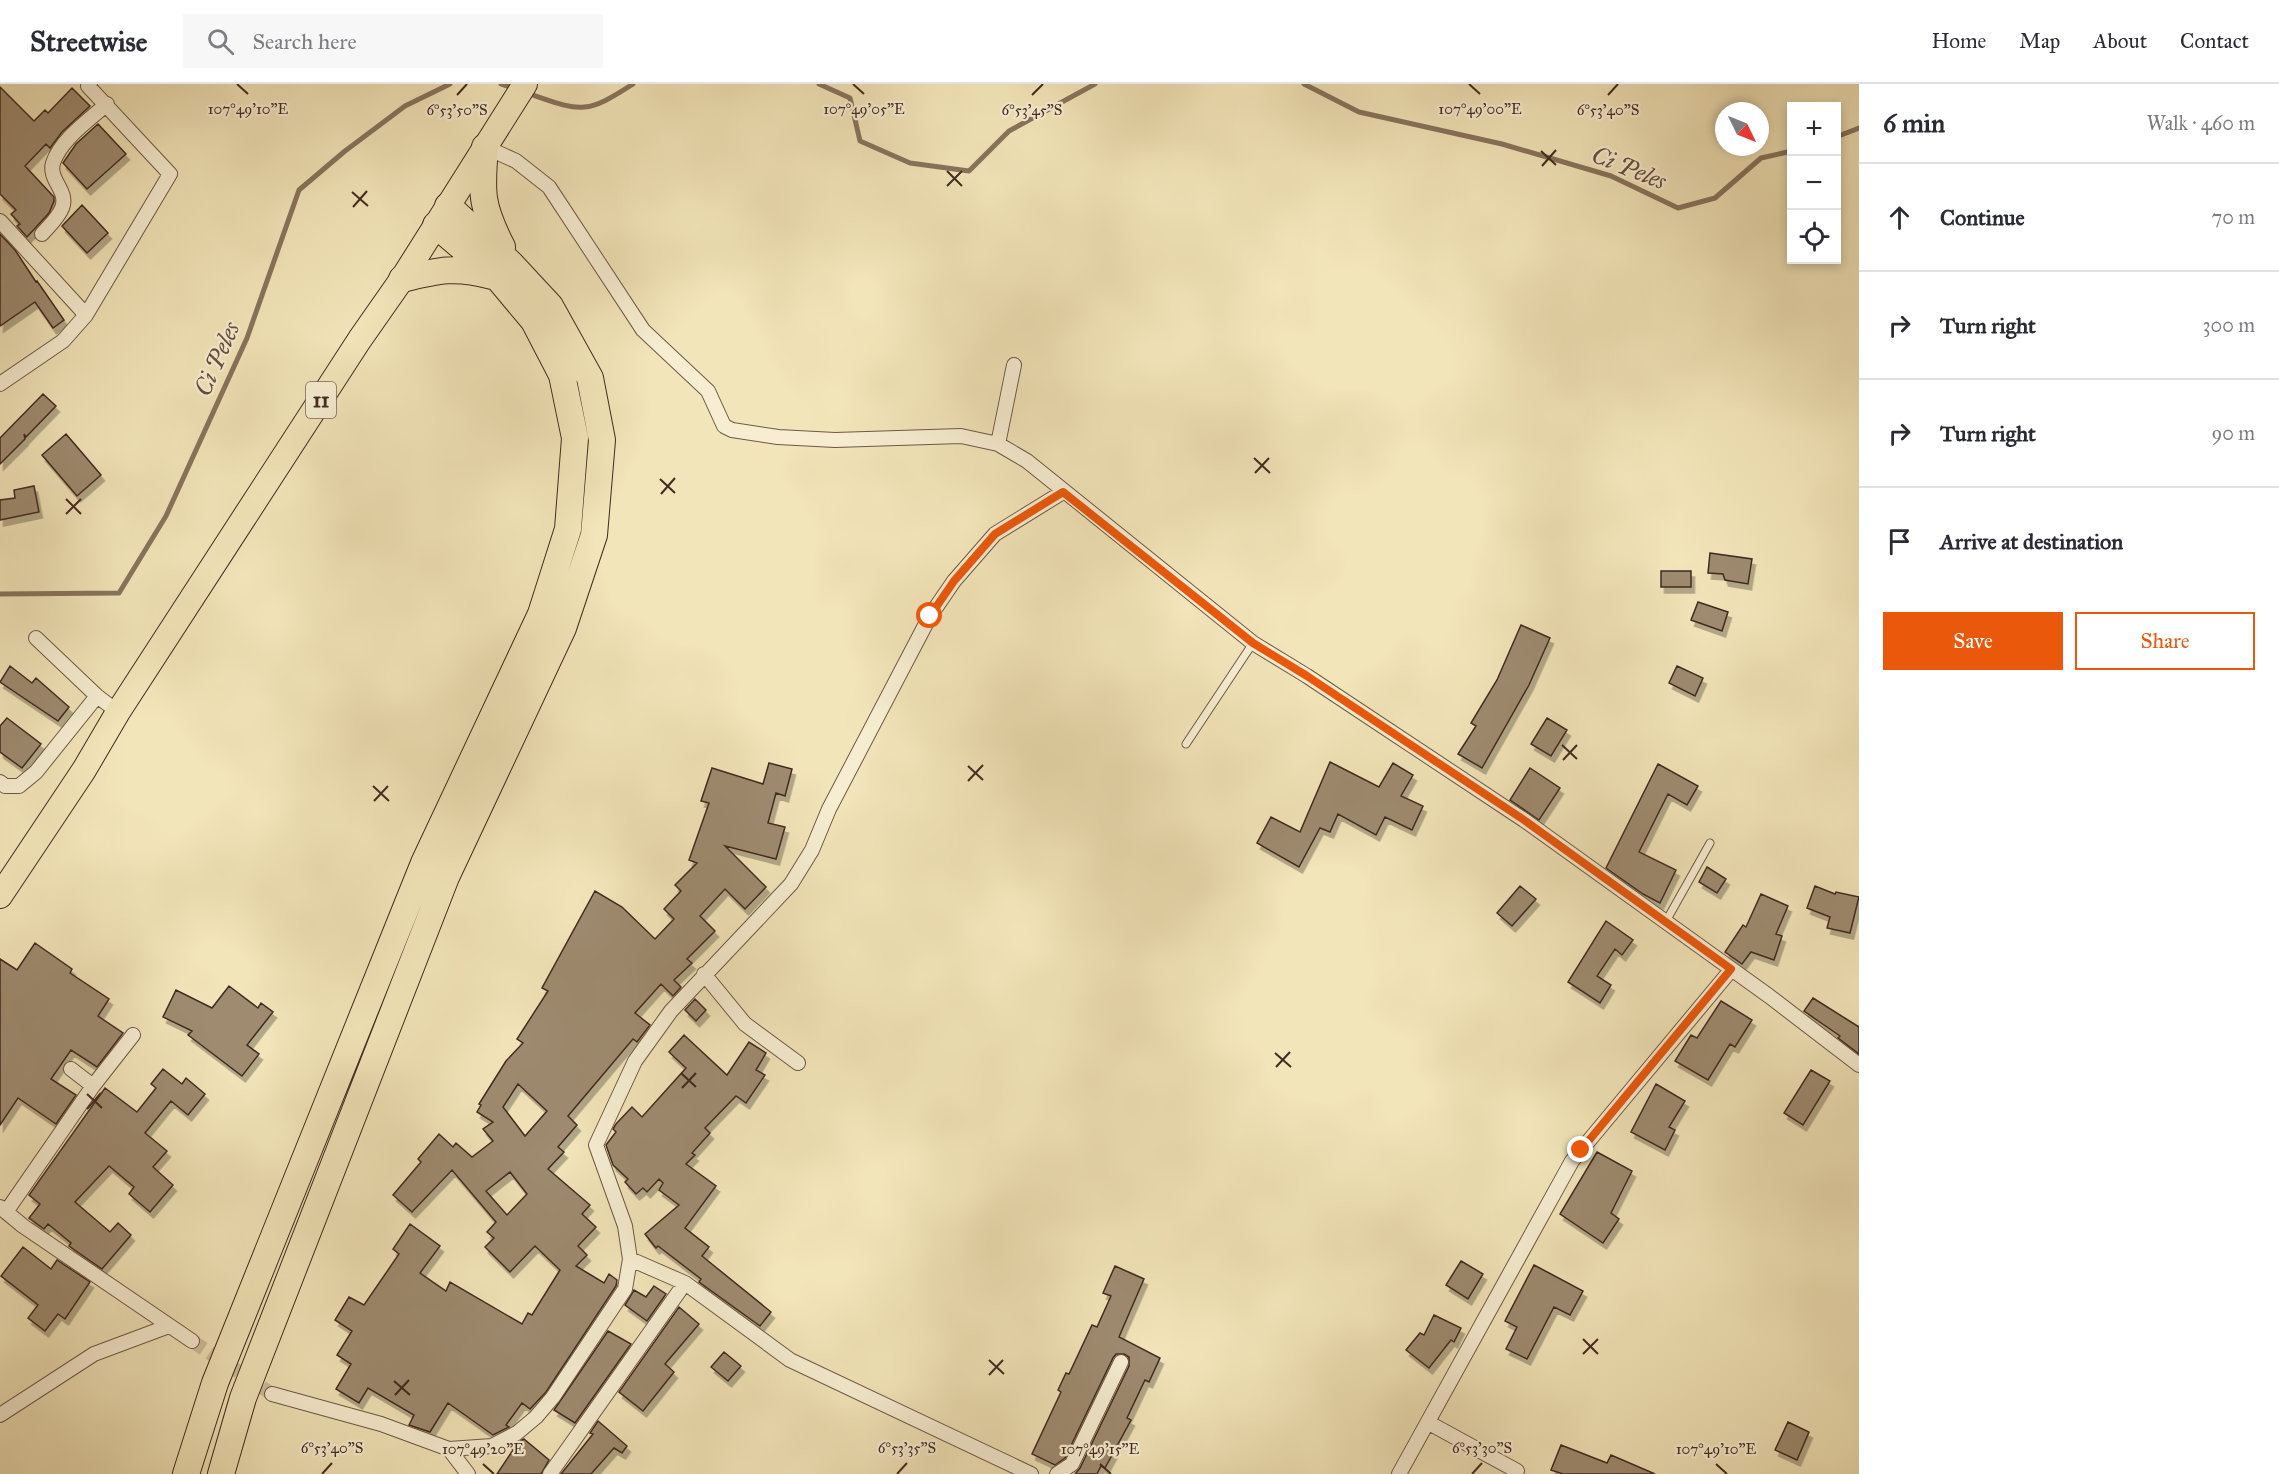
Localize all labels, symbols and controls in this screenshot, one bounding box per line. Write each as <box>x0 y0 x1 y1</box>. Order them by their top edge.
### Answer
search box <box>183 14 603 68</box>
text: Streetwise <box>30 24 147 59</box>
icon: search <box>204 25 237 58</box>
text: Search here <box>252 28 357 55</box>
text: Home <box>1931 28 1986 54</box>
text: Map <box>2019 28 2060 54</box>
text: About <box>2093 28 2147 54</box>
text: Contact <box>2180 28 2249 54</box>
text: 107°49'10"E <box>208 100 288 118</box>
text: 107°49'05"E <box>823 100 905 118</box>
text: 107°49'00"E <box>1438 100 1522 118</box>
text: 6°53'50"S <box>426 101 488 119</box>
text: 6°53'45"S <box>1002 101 1062 119</box>
text: 6°53'40"S <box>1577 101 1639 119</box>
north arrow <box>1715 102 1769 156</box>
map controls <box>1787 102 1841 264</box>
button: + <box>1787 102 1841 156</box>
text: 6 min <box>1883 107 1945 139</box>
text: Walk · 460 m <box>2147 111 2255 135</box>
water label: Ci Peles <box>1587 140 1672 197</box>
button: − <box>1787 156 1841 210</box>
icon: ahead <box>1883 201 1916 234</box>
text: Continue <box>1940 204 2025 231</box>
text: 70 m <box>2212 205 2255 229</box>
button: locate <box>1787 210 1841 264</box>
icon: right <box>1883 309 1916 342</box>
text: Turn right <box>1940 312 2036 339</box>
text: 300 m <box>2203 313 2255 337</box>
water label: Ci Peles <box>187 316 247 401</box>
road number: 11 <box>306 382 336 418</box>
icon: right <box>1883 417 1916 450</box>
text: Turn right <box>1940 420 2036 447</box>
text: 90 m <box>2212 421 2255 445</box>
icon: arrive <box>1883 525 1916 558</box>
text: Arrive at destination <box>1940 528 2123 555</box>
route start <box>916 602 942 628</box>
button: Save <box>1883 612 2063 670</box>
button: Share <box>2075 612 2255 670</box>
route end <box>1567 1136 1593 1162</box>
text: 6°53'40"S <box>301 1439 363 1457</box>
text: 6°53'35"S <box>878 1439 936 1457</box>
text: 6°53'30"S <box>1452 1439 1512 1457</box>
text: 107°49'20"E <box>442 1440 524 1458</box>
text: 107°49'15"E <box>1061 1440 1140 1458</box>
text: 107°49'10"E <box>1676 1440 1756 1458</box>

